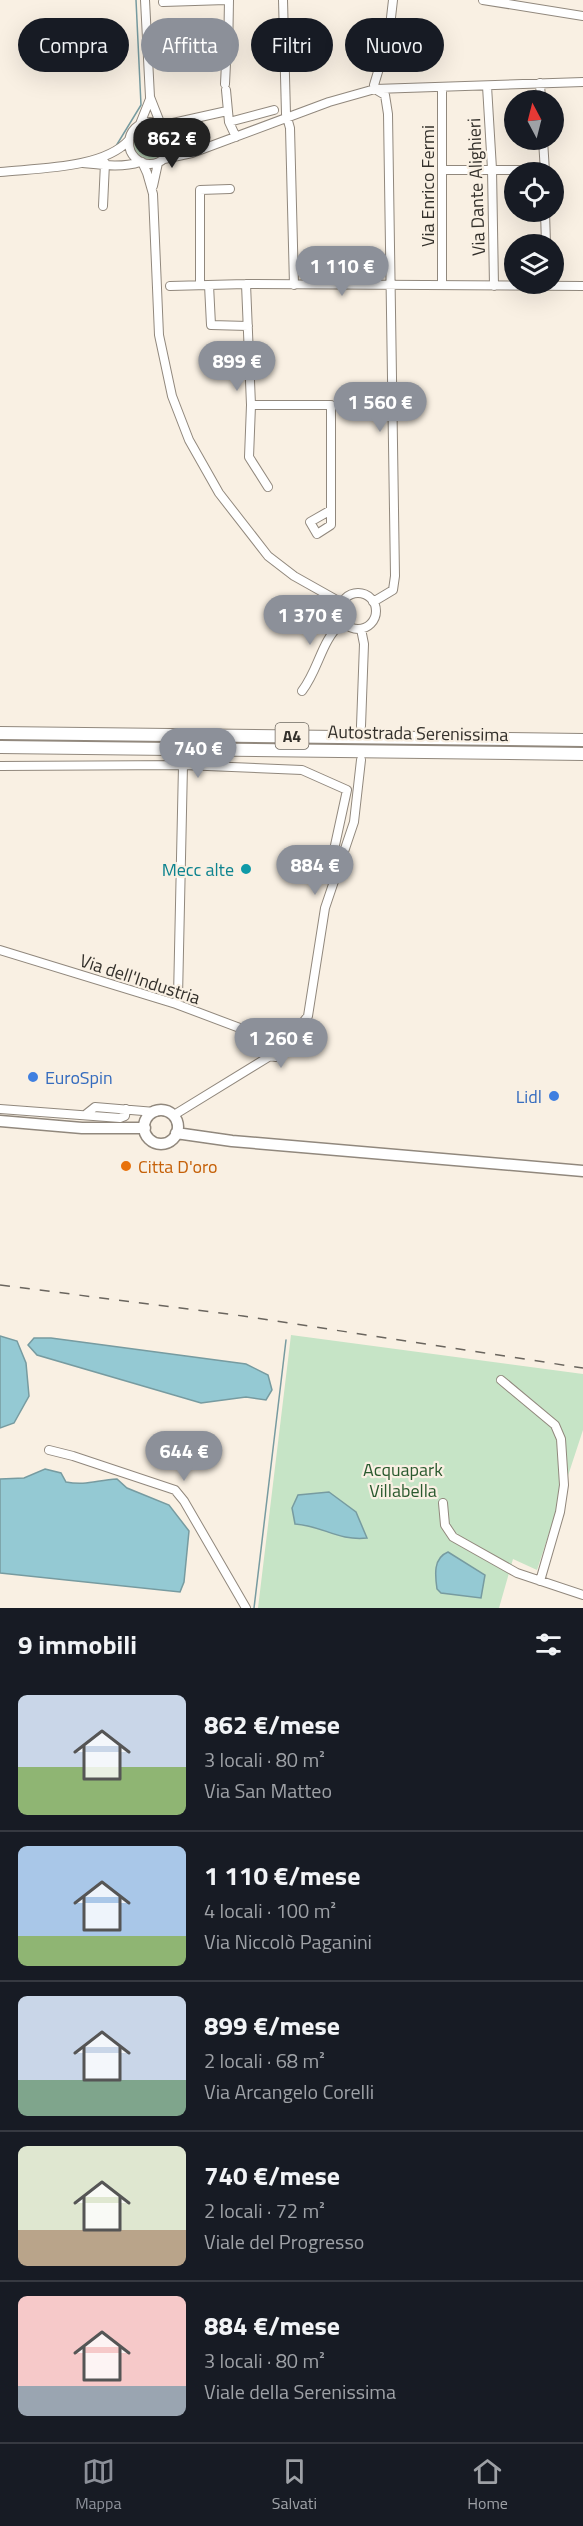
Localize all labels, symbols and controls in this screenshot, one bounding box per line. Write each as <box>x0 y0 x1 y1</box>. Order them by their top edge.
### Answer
chip: Compra <box>18 18 129 72</box>
chip: Affitta <box>141 18 239 72</box>
chip: Filtri <box>251 18 333 72</box>
chip: Nuovo <box>345 18 444 72</box>
north arrow <box>504 90 564 150</box>
map controls <box>504 90 564 294</box>
pin: 862 € <box>130 118 214 169</box>
street label: Via Dante Alighieri <box>460 118 492 256</box>
text: 862 € <box>147 122 197 153</box>
street label: Via Enrico Fermi <box>414 125 441 247</box>
button: locate <box>504 162 564 222</box>
button: layers <box>504 234 564 294</box>
pin: 1 110 € <box>287 246 397 297</box>
text: 1 110 € <box>310 250 374 281</box>
pin: 899 € <box>195 341 279 392</box>
text: 899 € <box>212 345 262 376</box>
pin: 1 560 € <box>325 382 435 433</box>
text: 1 560 € <box>348 386 412 417</box>
pin: 1 370 € <box>255 595 365 646</box>
text: 1 370 € <box>278 599 342 630</box>
street label: Autostrada Serenissima <box>327 718 509 748</box>
road number: A4 <box>276 723 308 749</box>
pin: 740 € <box>156 728 240 779</box>
text: 740 € <box>173 732 223 763</box>
pin: 884 € <box>273 845 357 896</box>
text: 884 € <box>290 849 340 880</box>
place label: Mecc alte <box>162 856 234 883</box>
marker: Mecc alte <box>239 862 253 876</box>
street label: Via dell'Industria <box>76 947 204 1011</box>
pin: 1 260 € <box>226 1018 336 1069</box>
text: 1 260 € <box>249 1022 313 1053</box>
place label: EuroSpin <box>45 1064 113 1091</box>
marker: EuroSpin <box>26 1070 40 1084</box>
place label: Lidl <box>516 1083 542 1110</box>
marker: Lidl <box>547 1089 561 1103</box>
place label: Citta D'oro <box>138 1153 218 1180</box>
marker: Citta D'oro <box>119 1159 133 1173</box>
pin: 644 € <box>142 1431 226 1482</box>
text: 644 € <box>159 1435 209 1466</box>
park label: Acquapark Villabella <box>363 1456 443 1504</box>
text: 9 immobili <box>18 1625 137 1664</box>
icon: filters <box>532 1628 565 1661</box>
text: 862 €/mese <box>204 1705 340 1744</box>
icon: home <box>66 1719 138 1791</box>
text: 3 locali · 80 m² <box>204 1744 325 1775</box>
text: Via San Matteo <box>204 1775 332 1806</box>
text: 1 110 €/mese <box>204 1856 360 1895</box>
icon: home <box>66 1870 138 1942</box>
text: 4 locali · 100 m² <box>204 1895 336 1926</box>
text: Via Niccolò Paganini <box>204 1926 372 1957</box>
text: 899 €/mese <box>204 2006 340 2045</box>
icon: home <box>66 2020 138 2092</box>
text: 2 locali · 68 m² <box>204 2045 325 2076</box>
text: Via Arcangelo Corelli <box>204 2076 374 2107</box>
text: 740 €/mese <box>204 2156 340 2195</box>
icon: home <box>66 2170 138 2242</box>
text: 2 locali · 72 m² <box>204 2195 325 2226</box>
text: Viale del Progresso <box>204 2226 364 2257</box>
text: 884 €/mese <box>204 2306 340 2345</box>
icon: home <box>66 2320 138 2392</box>
text: 3 locali · 80 m² <box>204 2345 325 2376</box>
text: Viale della Serenissima <box>204 2376 396 2407</box>
tab: Mappa <box>75 2455 122 2515</box>
tab: Salvati <box>272 2455 317 2515</box>
tab: Home <box>467 2455 508 2515</box>

